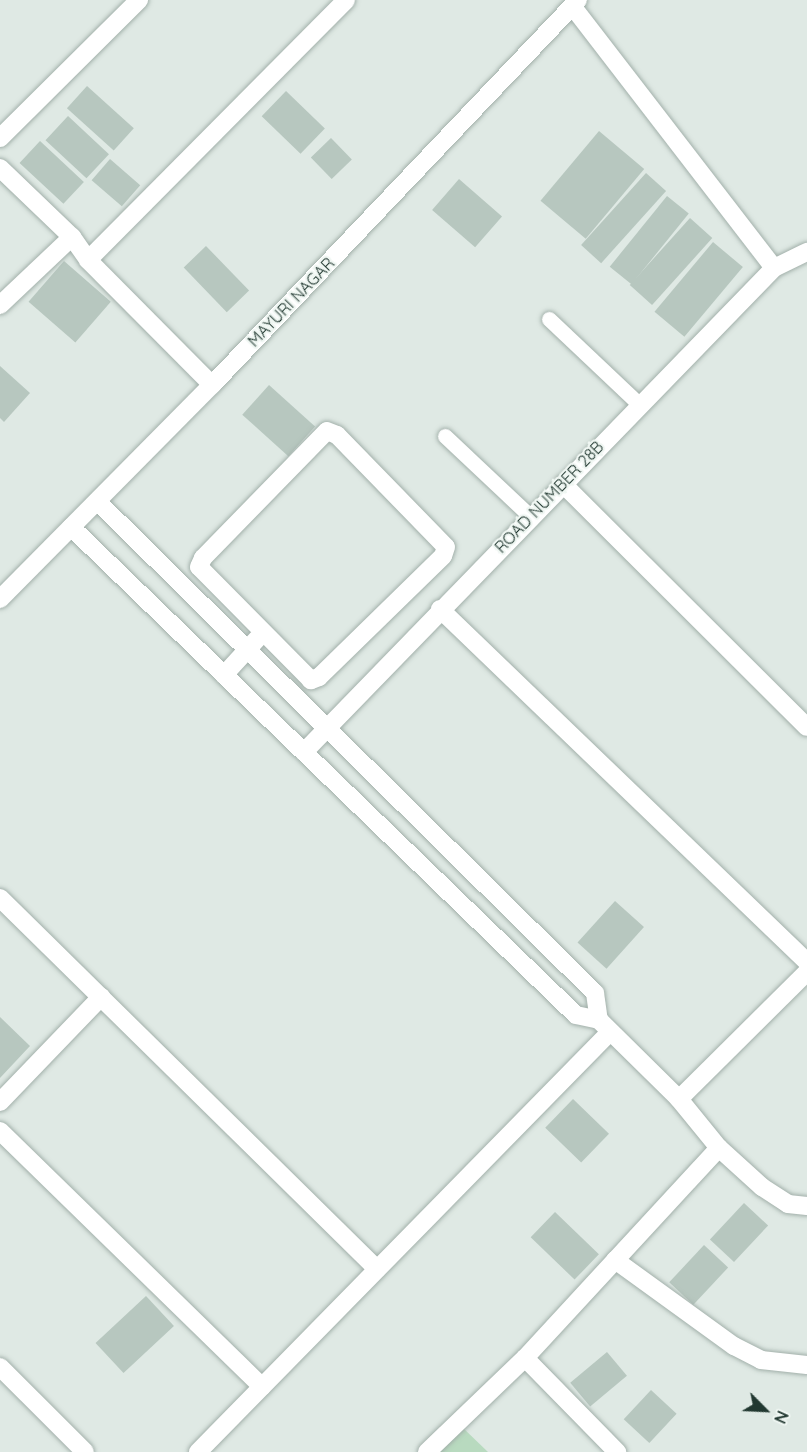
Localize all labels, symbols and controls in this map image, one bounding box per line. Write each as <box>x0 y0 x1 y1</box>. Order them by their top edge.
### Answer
street label: MAYURI NAGAR <box>244 254 338 350</box>
street label: ROAD NUMBER 28B <box>491 437 607 557</box>
north arrow <box>735 1380 795 1440</box>
text: N <box>770 1408 793 1427</box>

